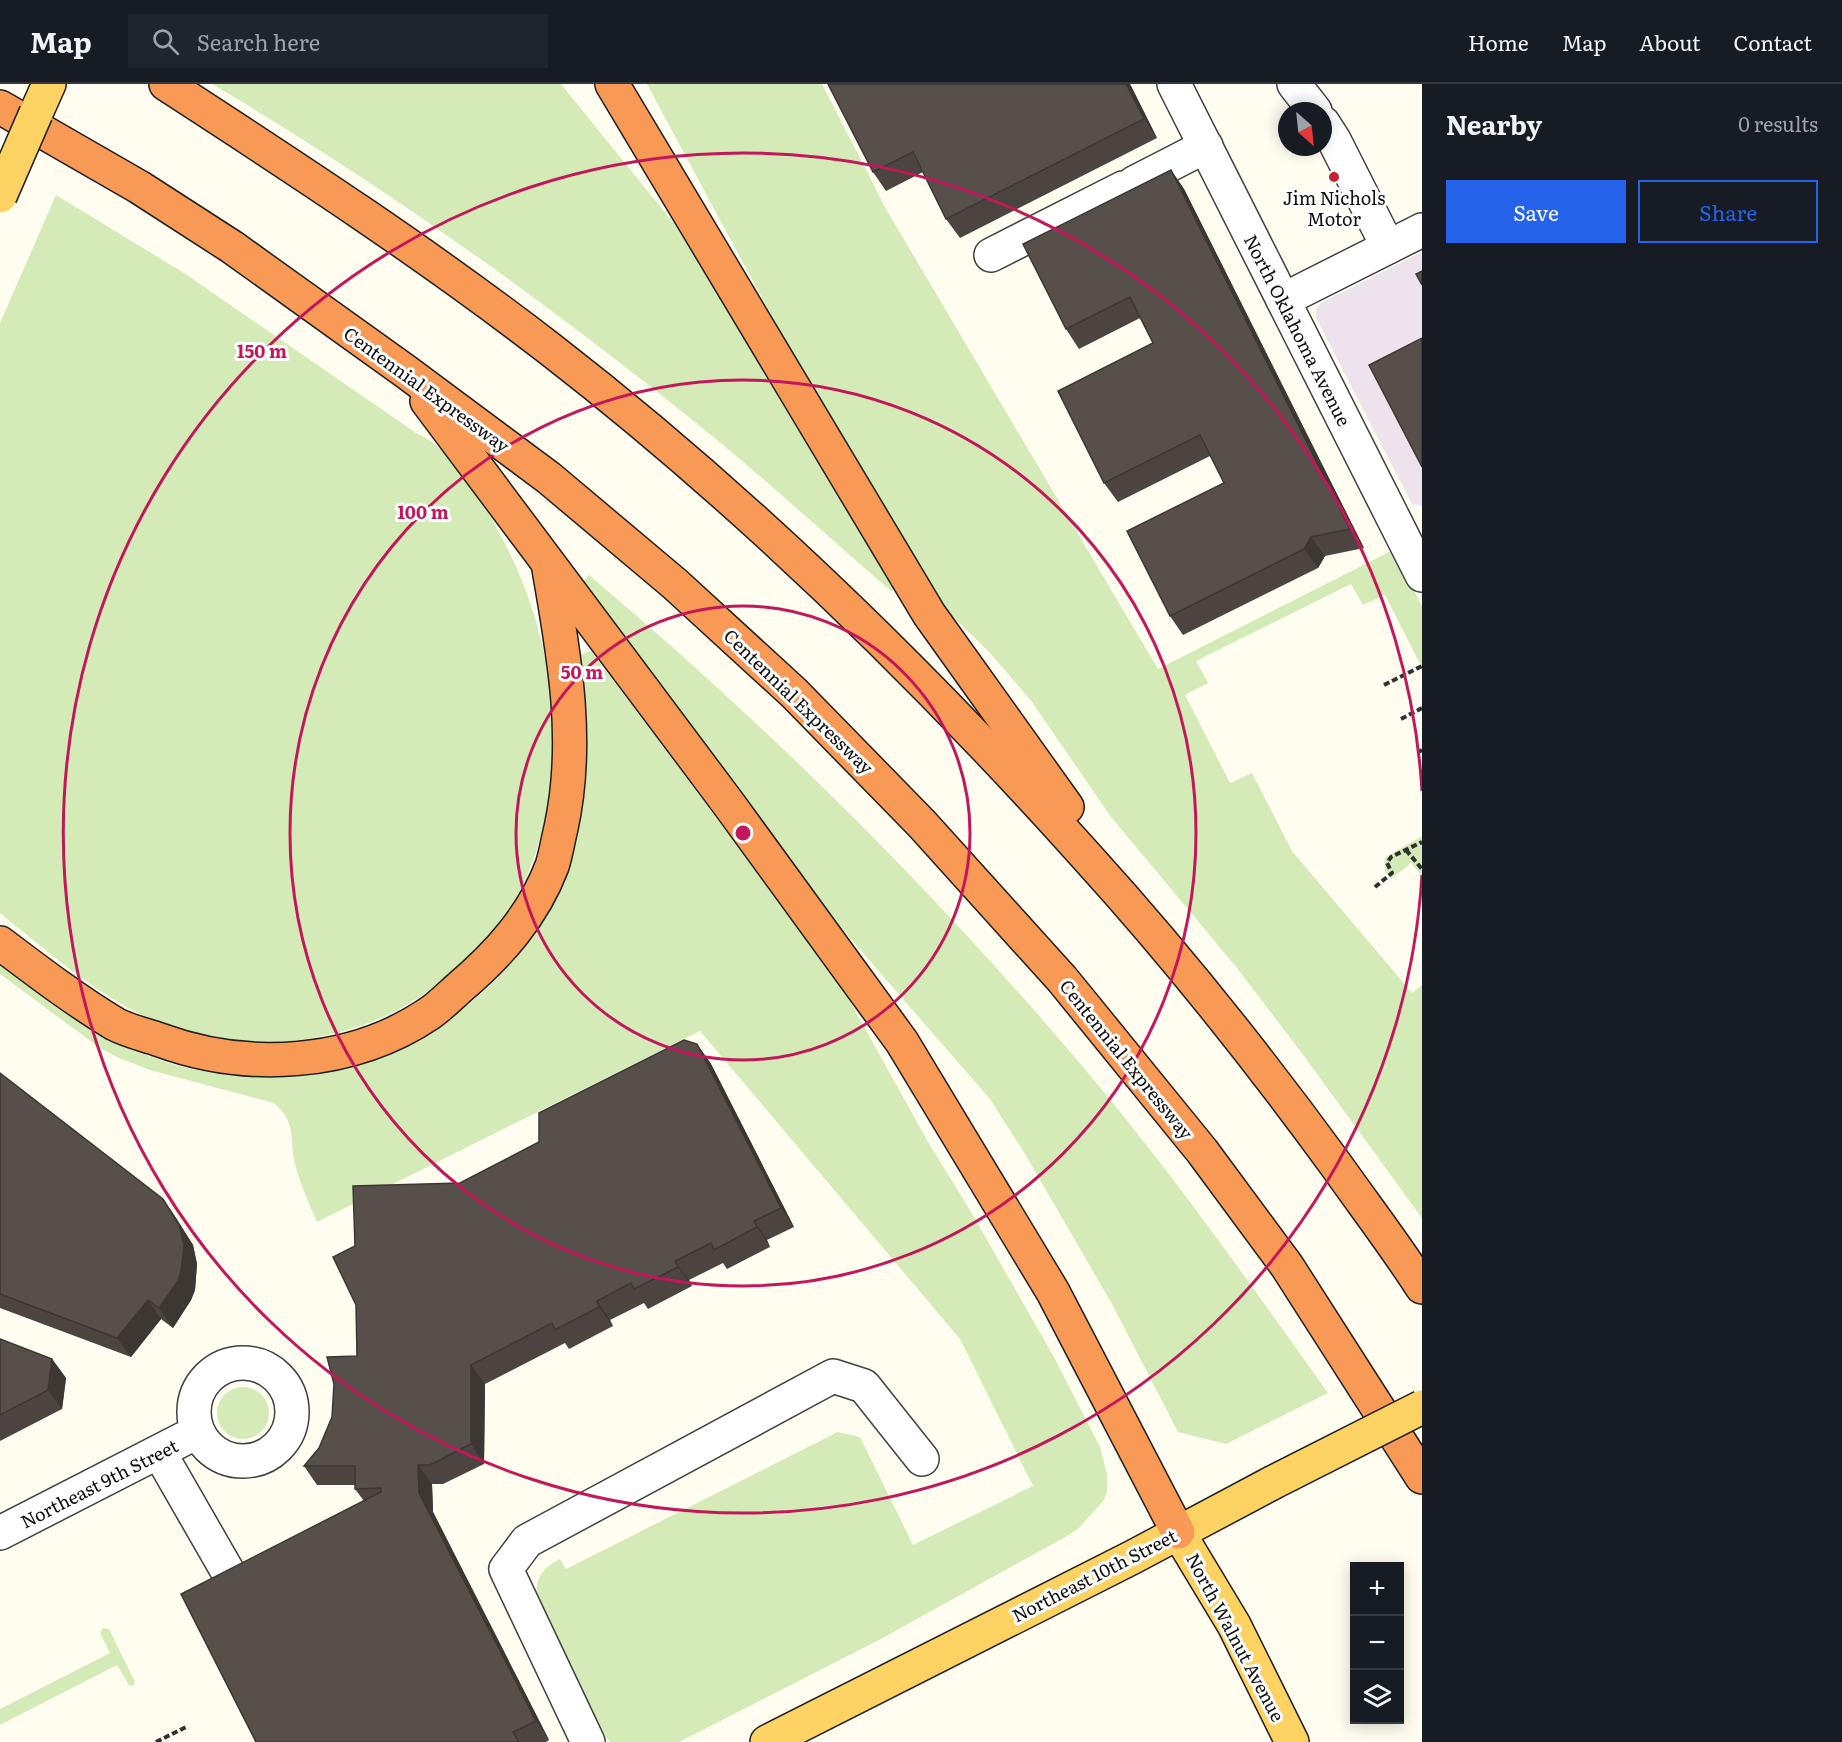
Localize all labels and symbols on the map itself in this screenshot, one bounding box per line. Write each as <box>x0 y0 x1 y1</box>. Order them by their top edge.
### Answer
north arrow <box>1278 102 1332 156</box>
marker: Jim Nichols Motor <box>1327 170 1341 184</box>
place label: Jim Nichols Motor <box>1283 184 1385 232</box>
street label: North Oklahoma Avenue <box>1238 229 1358 431</box>
street label: Centennial Expressway <box>339 320 516 459</box>
text: 150 m <box>237 337 287 364</box>
text: 100 m <box>397 498 449 525</box>
street label: Centennial Expressway <box>718 622 880 780</box>
text: 50 m <box>561 658 603 685</box>
centre of rings <box>733 823 753 843</box>
street label: Centennial Expressway <box>1054 973 1201 1145</box>
street label: Northeast 9th Street <box>16 1431 183 1534</box>
street label: Northeast 10th Street <box>1007 1521 1182 1628</box>
street label: North Walnut Avenue <box>1180 1548 1292 1726</box>

